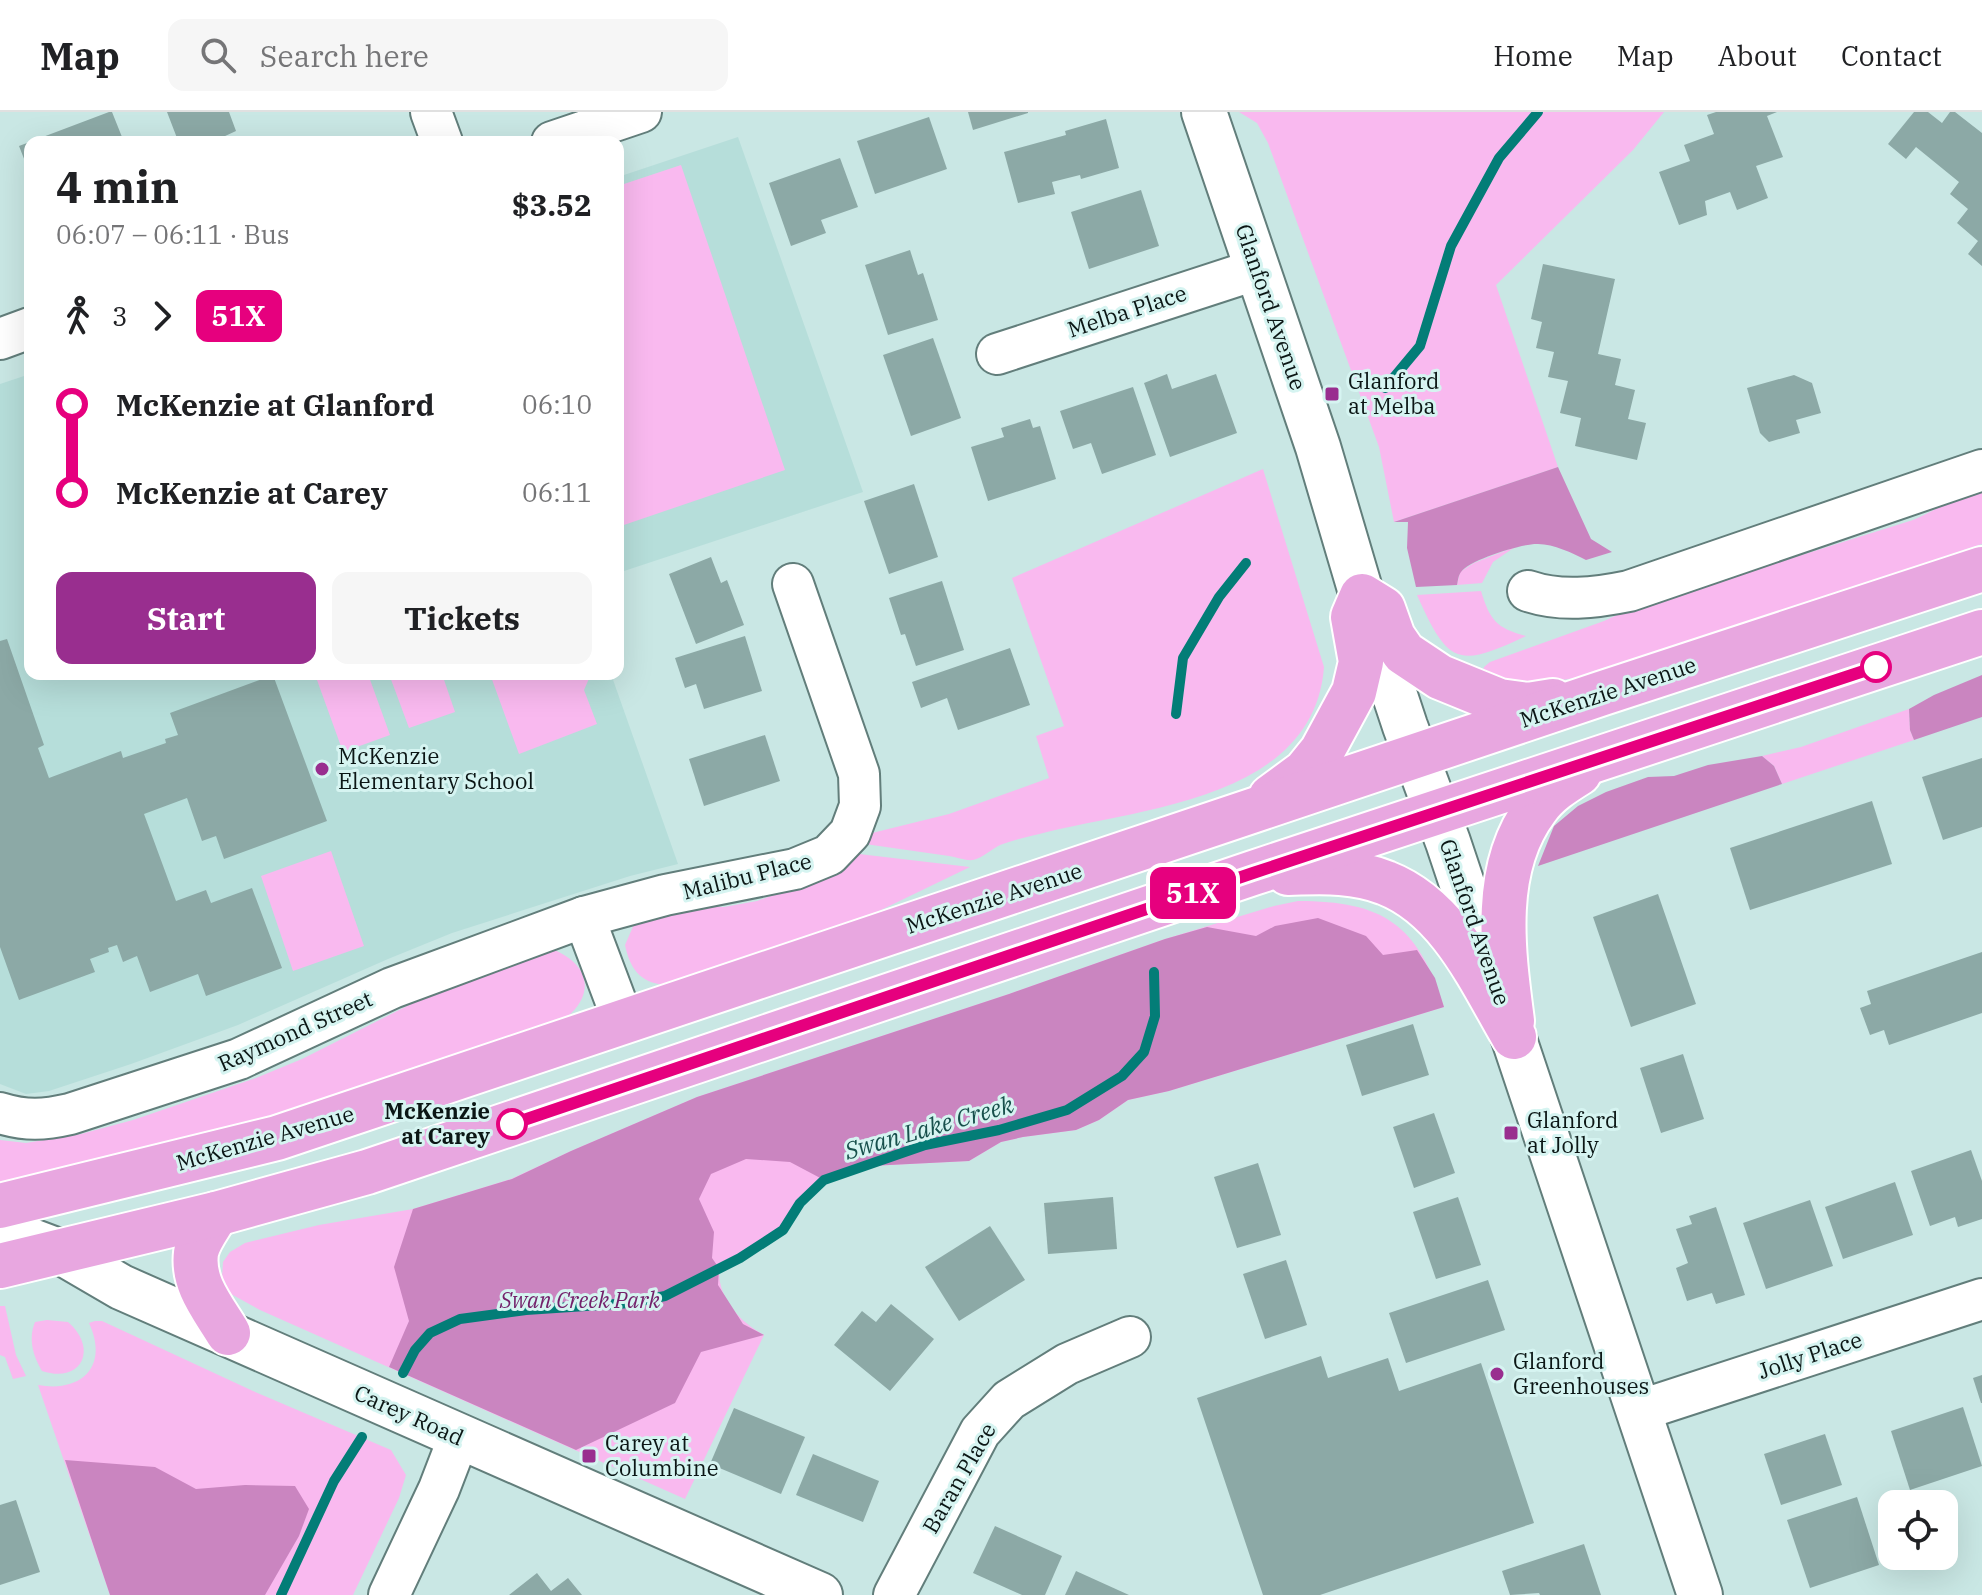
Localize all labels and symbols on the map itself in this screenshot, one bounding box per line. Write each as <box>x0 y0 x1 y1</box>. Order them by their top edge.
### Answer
street label: Glanford Avenue <box>1229 220 1313 394</box>
street label: Melba Place <box>1064 278 1190 343</box>
place label: Glanford at Melba <box>1348 366 1439 420</box>
marker: Glanford at Melba <box>1323 385 1341 403</box>
street label: McKenzie Avenue <box>1516 649 1700 734</box>
unlabelled marker <box>1861 652 1891 682</box>
place label: McKenzie Elementary School <box>338 741 534 795</box>
marker: McKenzie Elementary School <box>313 760 331 778</box>
street label: Glanford Avenue <box>1433 835 1517 1009</box>
street label: Malibu Place <box>679 845 814 906</box>
street label: McKenzie Avenue <box>902 855 1086 940</box>
line badge: 51X <box>1147 867 1239 919</box>
street label: Raymond Street <box>213 983 377 1078</box>
water label: Swan Lake Creek <box>840 1088 1017 1167</box>
place label: McKenzie at Carey <box>384 1096 490 1150</box>
street label: McKenzie Avenue <box>173 1098 357 1177</box>
place label: Glanford at Jolly <box>1527 1105 1618 1159</box>
marker: McKenzie at Carey <box>497 1109 527 1139</box>
marker: Glanford at Jolly <box>1502 1124 1520 1142</box>
park label: Swan Creek Park <box>499 1285 661 1314</box>
street label: Jolly Place <box>1754 1324 1865 1385</box>
place label: Glanford Greenhouses <box>1513 1346 1649 1400</box>
marker: Glanford Greenhouses <box>1488 1365 1506 1383</box>
street label: Carey Road <box>350 1378 468 1452</box>
street label: Baran Place <box>915 1417 1002 1538</box>
place label: Carey at Columbine <box>605 1428 719 1482</box>
marker: Carey at Columbine <box>580 1447 598 1465</box>

